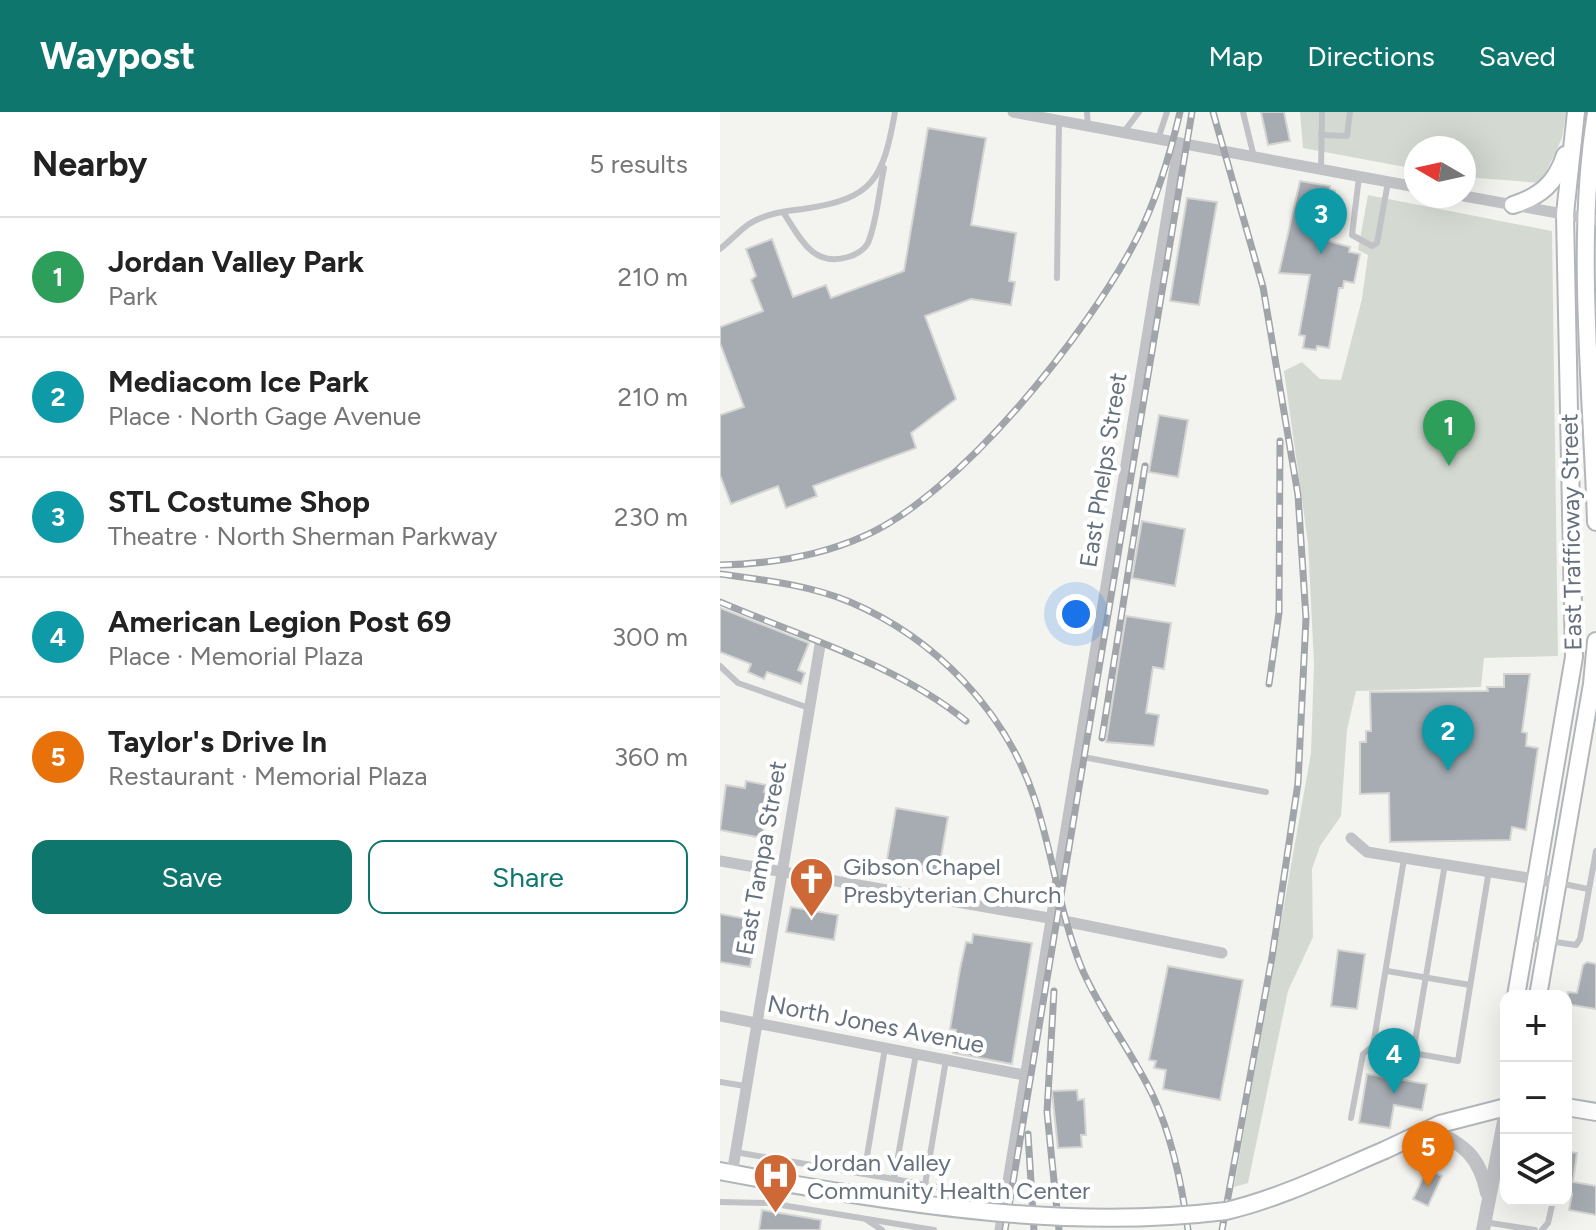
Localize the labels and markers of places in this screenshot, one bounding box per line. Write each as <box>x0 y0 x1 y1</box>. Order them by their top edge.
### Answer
pin: 3 <box>1295 188 1347 254</box>
pin: 1 <box>1423 400 1475 466</box>
pin: 2 <box>1422 705 1474 771</box>
place label: Gibson Chapel Presbyterian Church <box>843 852 1062 909</box>
church icon: Gibson Chapel Presbyterian Church <box>788 856 836 919</box>
pin: 4 <box>1368 1028 1420 1094</box>
pin: 5 <box>1402 1121 1454 1187</box>
place label: Jordan Valley Community Health Center <box>807 1148 1090 1205</box>
hospital icon: Jordan Valley Community Health Center <box>752 1152 800 1215</box>

